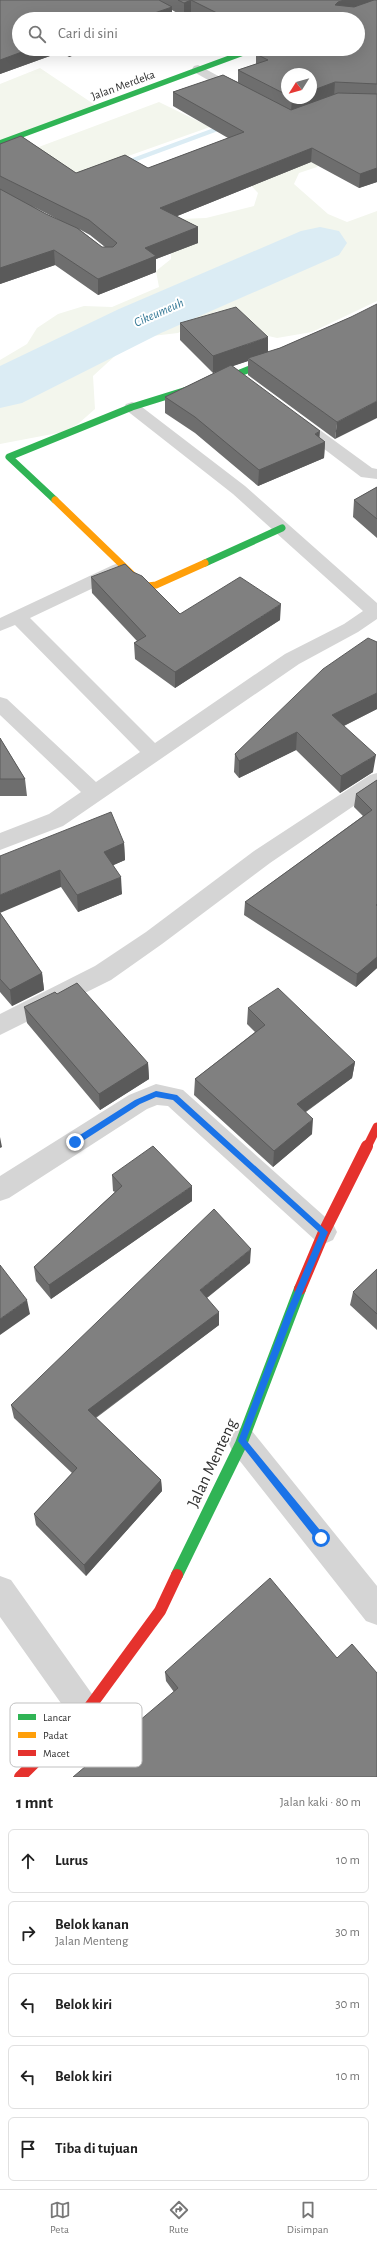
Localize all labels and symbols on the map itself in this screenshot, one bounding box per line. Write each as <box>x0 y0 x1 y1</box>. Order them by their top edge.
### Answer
street label: Jalan Merdeka <box>90 68 157 102</box>
north arrow <box>281 68 317 104</box>
water label: Cikeumeuh <box>132 296 186 330</box>
route end <box>66 1133 84 1151</box>
street label: Jalan Menteng <box>184 1415 240 1510</box>
route start <box>312 1529 330 1547</box>
legend <box>10 1703 142 1767</box>
text: Lancar <box>43 1712 71 1723</box>
text: Padat <box>43 1730 68 1741</box>
text: Macet <box>43 1748 70 1759</box>

